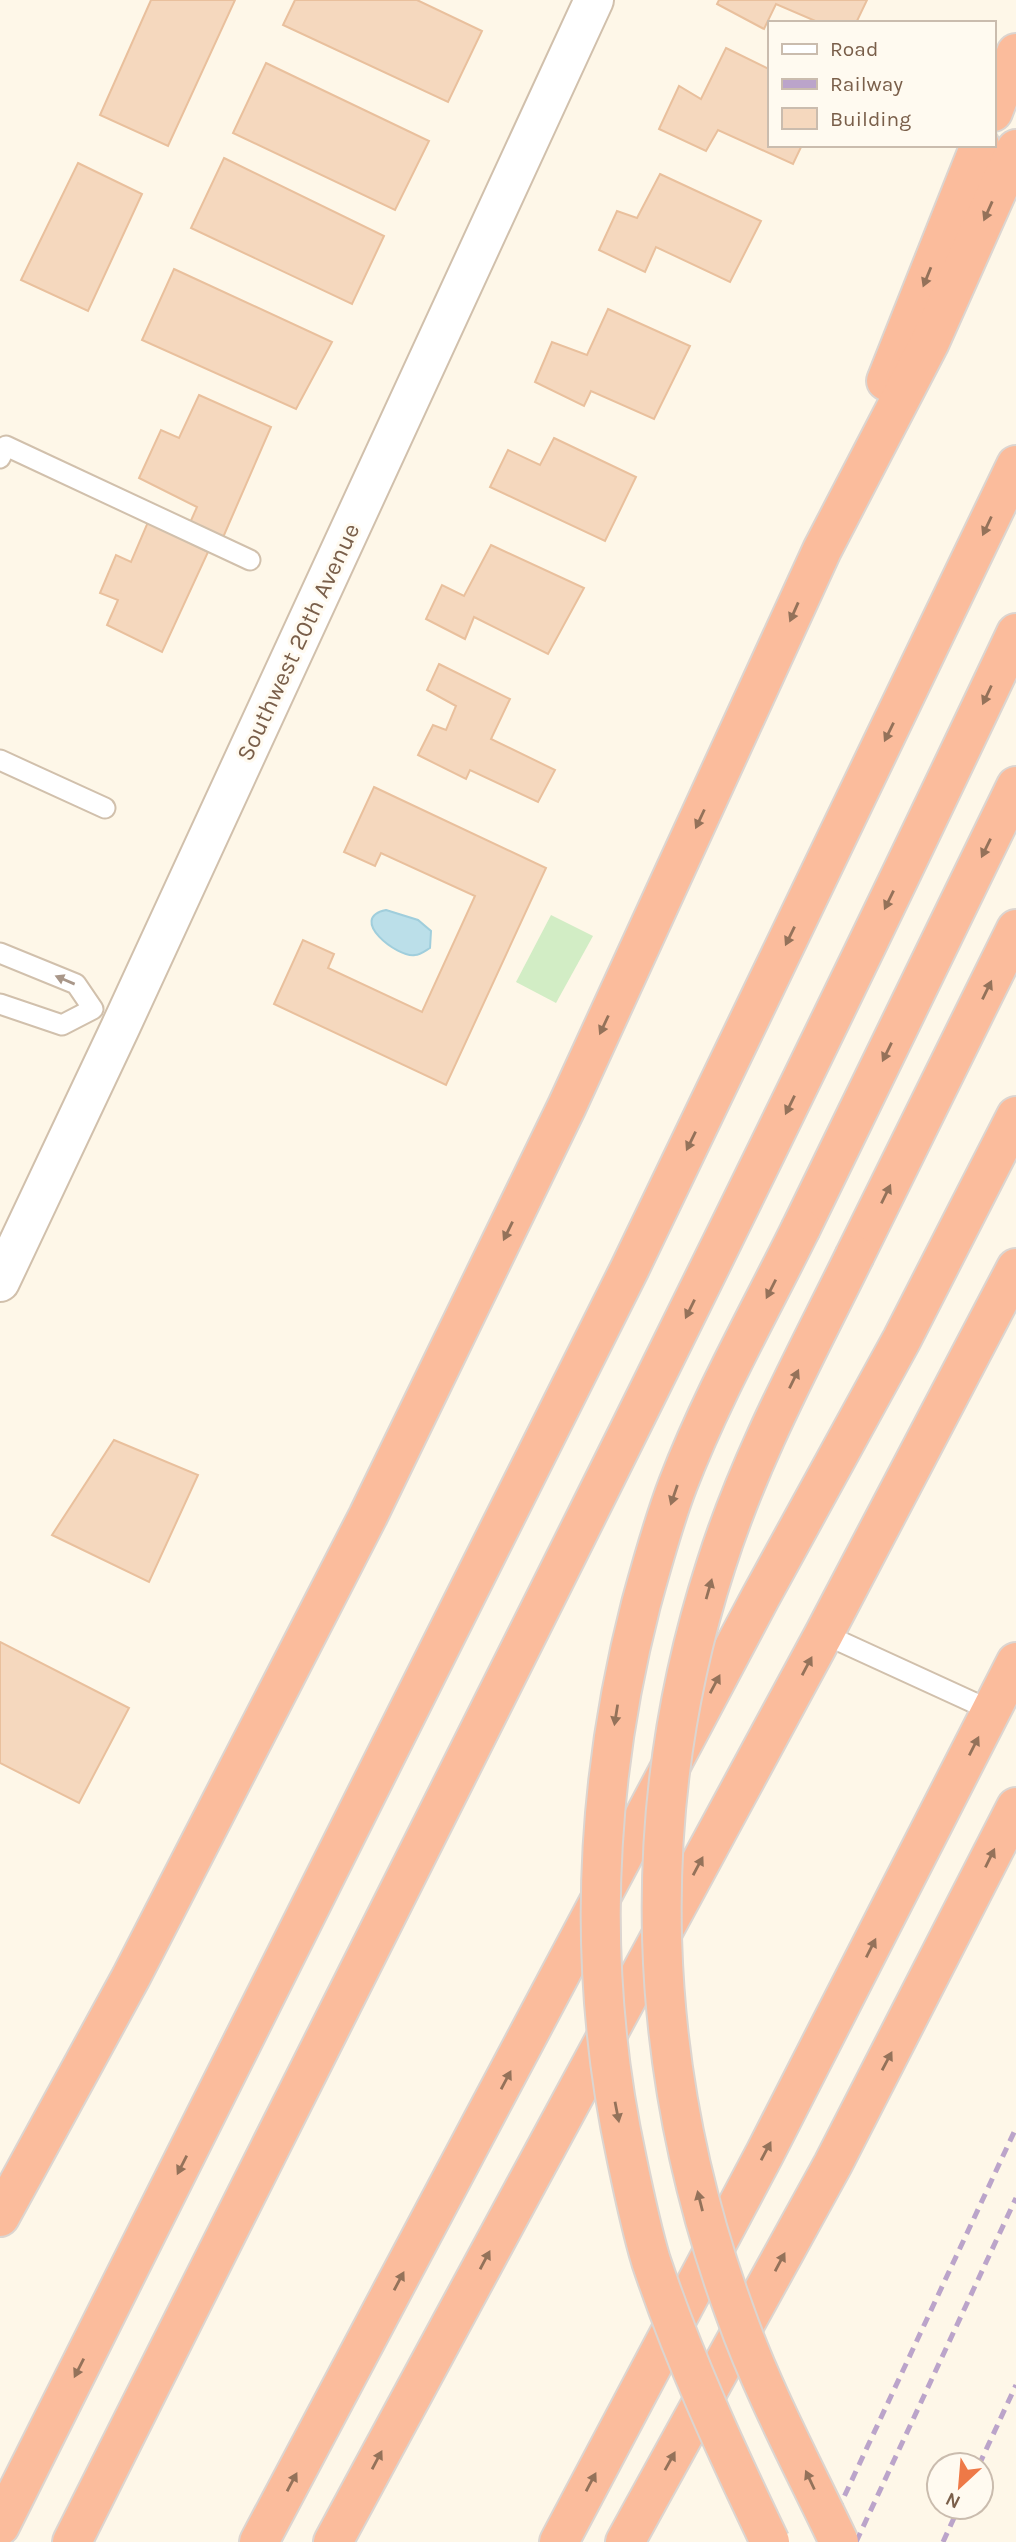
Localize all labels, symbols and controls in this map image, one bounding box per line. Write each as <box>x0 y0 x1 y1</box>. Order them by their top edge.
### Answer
legend <box>768 21 995 147</box>
text: Road <box>830 37 878 61</box>
text: Railway <box>830 72 903 96</box>
text: Building <box>830 107 911 131</box>
one-way arrow <box>982 201 993 222</box>
one-way arrow <box>921 266 932 287</box>
one-way arrow <box>981 516 993 536</box>
street label: Southwest 20th Avenue <box>231 519 365 765</box>
one-way arrow <box>788 602 800 622</box>
one-way arrow <box>981 685 993 705</box>
one-way arrow <box>883 721 894 742</box>
one-way arrow <box>694 809 706 829</box>
one-way arrow <box>981 838 992 858</box>
one-way arrow <box>883 890 895 910</box>
one-way arrow <box>784 926 796 946</box>
one-way arrow <box>55 974 75 986</box>
one-way arrow <box>981 980 992 1000</box>
one-way arrow <box>599 1015 610 1035</box>
one-way arrow <box>881 1042 892 1062</box>
one-way arrow <box>784 1095 795 1115</box>
one-way arrow <box>685 1131 697 1151</box>
one-way arrow <box>880 1184 891 1204</box>
one-way arrow <box>502 1221 513 1241</box>
one-way arrow <box>765 1279 776 1299</box>
one-way arrow <box>684 1299 695 1319</box>
one-way arrow <box>789 1369 800 1389</box>
one-way arrow <box>668 1485 679 1506</box>
one-way arrow <box>704 1578 714 1599</box>
one-way arrow <box>801 1656 812 1676</box>
one-way arrow <box>709 1674 720 1694</box>
one-way arrow <box>610 1704 621 1726</box>
one-way arrow <box>969 1736 980 1756</box>
one-way arrow <box>985 1848 996 1868</box>
one-way arrow <box>692 1857 704 1876</box>
one-way arrow <box>864 1938 876 1958</box>
one-way arrow <box>881 2051 893 2071</box>
one-way arrow <box>500 2071 512 2090</box>
one-way arrow <box>612 2101 623 2123</box>
one-way arrow <box>760 2140 772 2160</box>
one-way arrow <box>176 2155 187 2175</box>
one-way arrow <box>694 2189 705 2211</box>
one-way arrow <box>479 2251 491 2270</box>
one-way arrow <box>774 2252 786 2271</box>
one-way arrow <box>393 2271 405 2291</box>
one-way arrow <box>74 2358 85 2378</box>
one-way arrow <box>663 2450 675 2470</box>
one-way arrow <box>371 2451 383 2470</box>
north arrow <box>925 2451 995 2521</box>
one-way arrow <box>804 2470 815 2490</box>
one-way arrow <box>585 2471 597 2491</box>
one-way arrow <box>286 2472 297 2492</box>
text: N <box>942 2488 964 2513</box>

